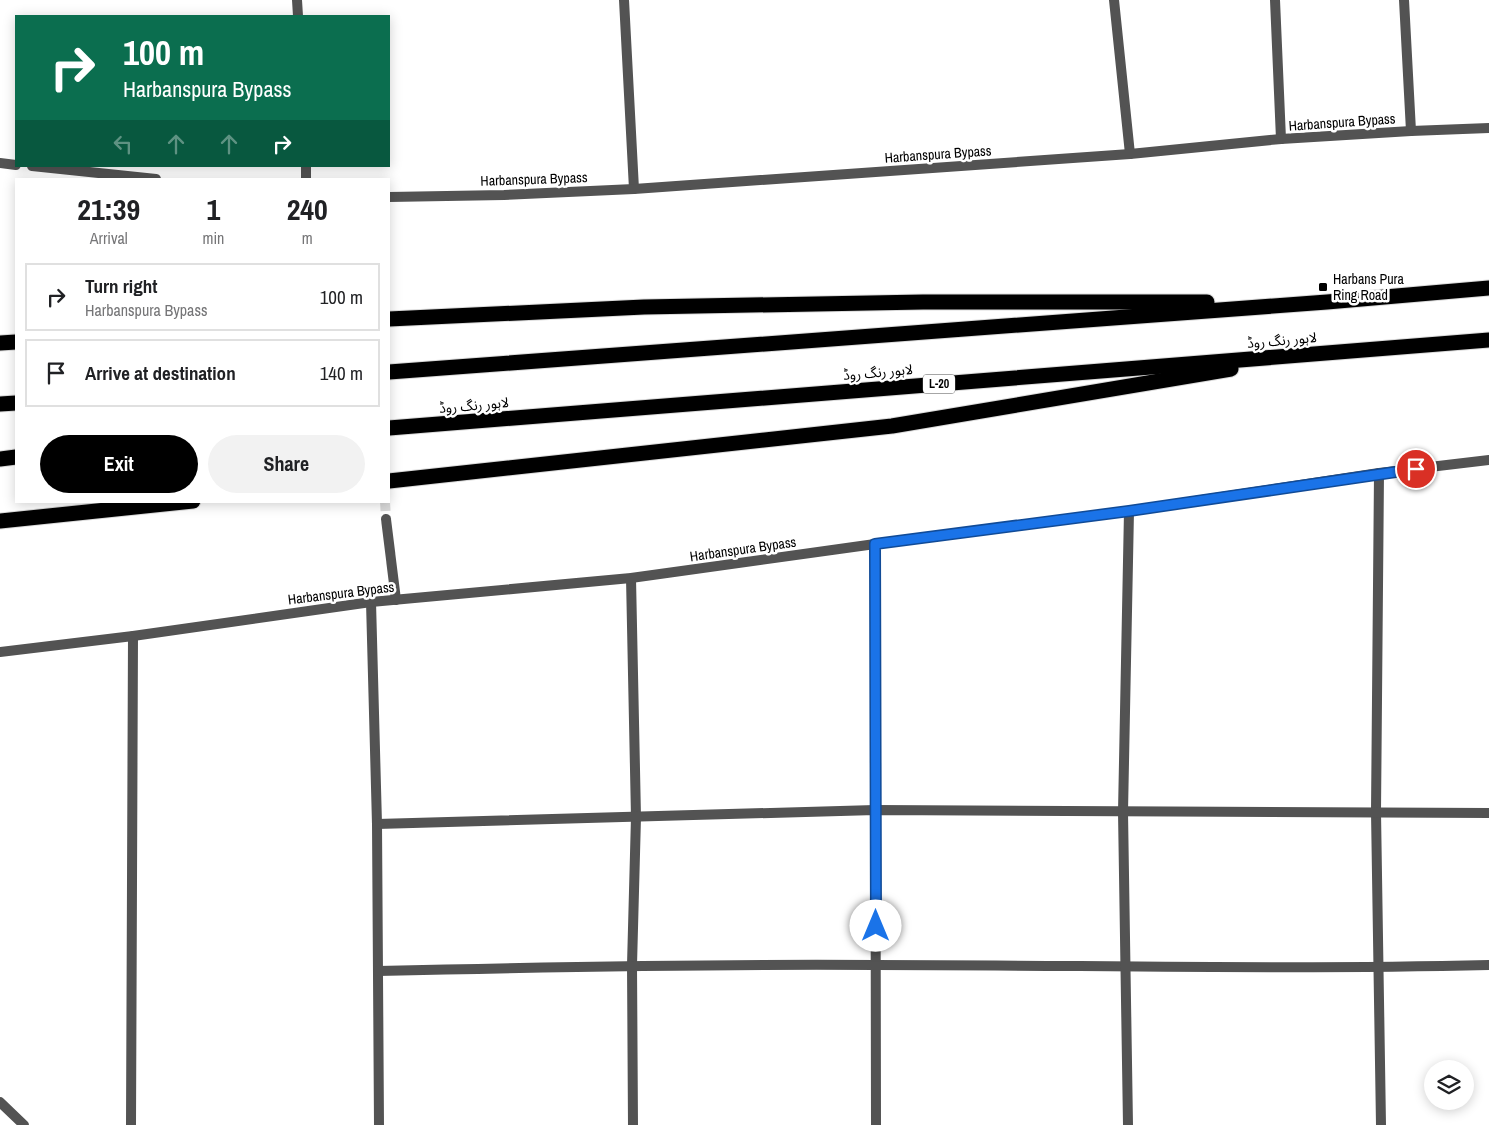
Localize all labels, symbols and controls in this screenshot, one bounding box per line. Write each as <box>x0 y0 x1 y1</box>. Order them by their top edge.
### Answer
text: 100 m <box>123 29 204 76</box>
icon: right <box>40 35 105 100</box>
text: Harbanspura Bypass <box>123 74 291 104</box>
street label: Harbanspura Bypass <box>1288 109 1396 135</box>
icon: left <box>109 130 137 158</box>
icon: ahead <box>162 130 190 158</box>
icon: ahead <box>215 130 243 158</box>
icon: right <box>268 130 296 158</box>
street label: Harbanspura Bypass <box>884 141 992 167</box>
street label: Harbanspura Bypass <box>480 168 588 190</box>
text: 21:39 <box>77 189 140 229</box>
text: 1 <box>207 189 220 229</box>
text: 240 <box>287 189 328 229</box>
text: Arrival <box>90 227 128 249</box>
text: min <box>202 227 224 249</box>
text: m <box>302 227 313 249</box>
place label: Harbans Pura Ring Road <box>1333 270 1404 304</box>
text: Turn right <box>85 273 157 299</box>
marker: Harbans Pura Ring Road <box>1317 281 1329 293</box>
icon: right <box>42 283 70 311</box>
text: 100 m <box>320 284 363 310</box>
text: Harbanspura Bypass <box>85 299 208 321</box>
street label: لاہور رنگ روڈ <box>1246 328 1318 352</box>
icon: arrive <box>42 359 70 387</box>
text: Arrive at destination <box>85 360 236 386</box>
text: 140 m <box>320 360 363 386</box>
street label: لاہور رنگ روڈ <box>842 360 914 384</box>
road number: L-20 <box>923 374 955 394</box>
street label: لاہور رنگ روڈ <box>438 393 510 417</box>
button: Exit <box>40 435 198 493</box>
button: Share <box>208 435 365 493</box>
pin <box>1395 448 1437 490</box>
icon: arrive <box>1402 455 1430 483</box>
street label: Harbanspura Bypass <box>689 533 798 565</box>
street label: Harbanspura Bypass <box>287 578 396 608</box>
position arrow <box>849 899 901 951</box>
map controls <box>1424 1060 1474 1110</box>
button: layers <box>1424 1060 1474 1110</box>

